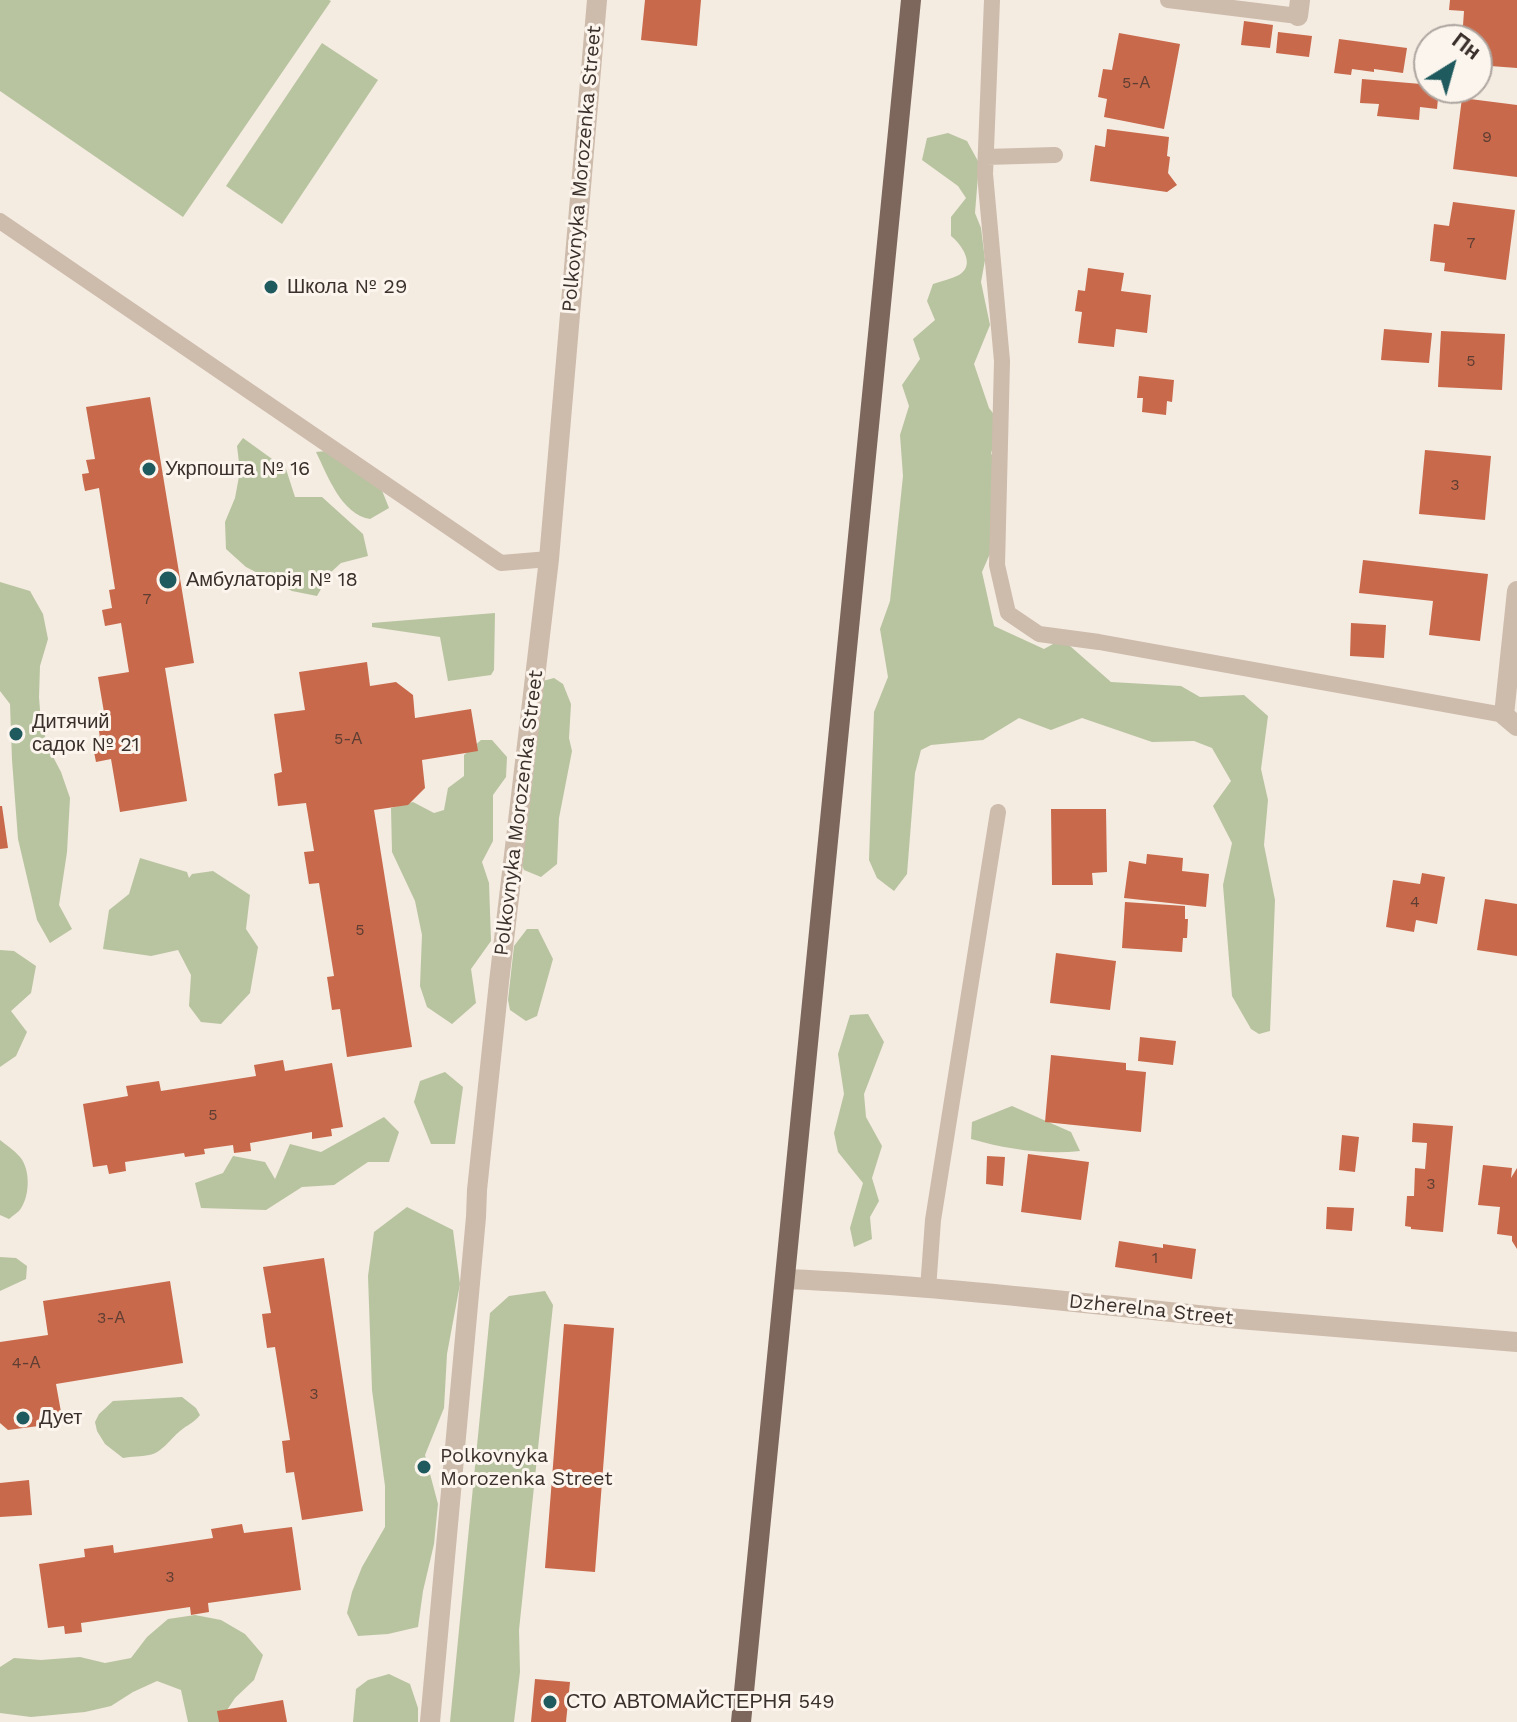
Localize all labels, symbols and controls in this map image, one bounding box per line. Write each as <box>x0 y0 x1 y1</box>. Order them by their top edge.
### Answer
north arrow <box>1413 24 1493 104</box>
street label: Polkovnyka Morozenka Street <box>558 25 606 313</box>
text: Пн <box>1447 27 1486 65</box>
house number: 5-А <box>1122 73 1150 93</box>
house number: 9 <box>1482 127 1492 147</box>
house number: 7 <box>1467 233 1475 253</box>
place label: Школа № 29 <box>287 275 407 299</box>
marker: Школа № 29 <box>262 278 280 296</box>
house number: 5 <box>1466 351 1476 371</box>
place label: Укрпошта № 16 <box>165 457 310 481</box>
marker: Укрпошта № 16 <box>140 460 158 478</box>
house number: 3 <box>1450 475 1460 495</box>
place label: Амбулаторія № 18 <box>186 568 358 592</box>
marker: Амбулаторія № 18 <box>157 569 179 591</box>
house number: 7 <box>143 589 151 609</box>
street label: Polkovnyka Morozenka Street <box>490 669 548 957</box>
place label: Дитячий садок № 21 <box>32 710 140 757</box>
marker: Дитячий садок № 21 <box>7 725 25 743</box>
house number: 5-А <box>334 729 362 749</box>
house number: 4 <box>1410 892 1420 912</box>
house number: 5 <box>355 920 365 940</box>
house number: 5 <box>208 1105 218 1125</box>
house number: 3 <box>1426 1174 1436 1194</box>
house number: 1 <box>1152 1248 1158 1268</box>
street label: Dzherelna Street <box>1068 1289 1234 1331</box>
house number: 3-А <box>97 1308 125 1328</box>
house number: 4-А <box>12 1353 40 1373</box>
house number: 3 <box>309 1384 319 1404</box>
place label: Дует <box>39 1406 82 1430</box>
marker: Дует <box>14 1409 32 1427</box>
place label: Polkovnyka Morozenka Street <box>440 1444 613 1491</box>
marker: Polkovnyka Morozenka Street <box>415 1458 433 1476</box>
house number: 3 <box>165 1567 175 1587</box>
place label: СТО АВТОМАЙСТЕРНЯ 549 <box>566 1690 835 1714</box>
marker: СТО АВТОМАЙСТЕРНЯ 549 <box>541 1693 559 1711</box>

